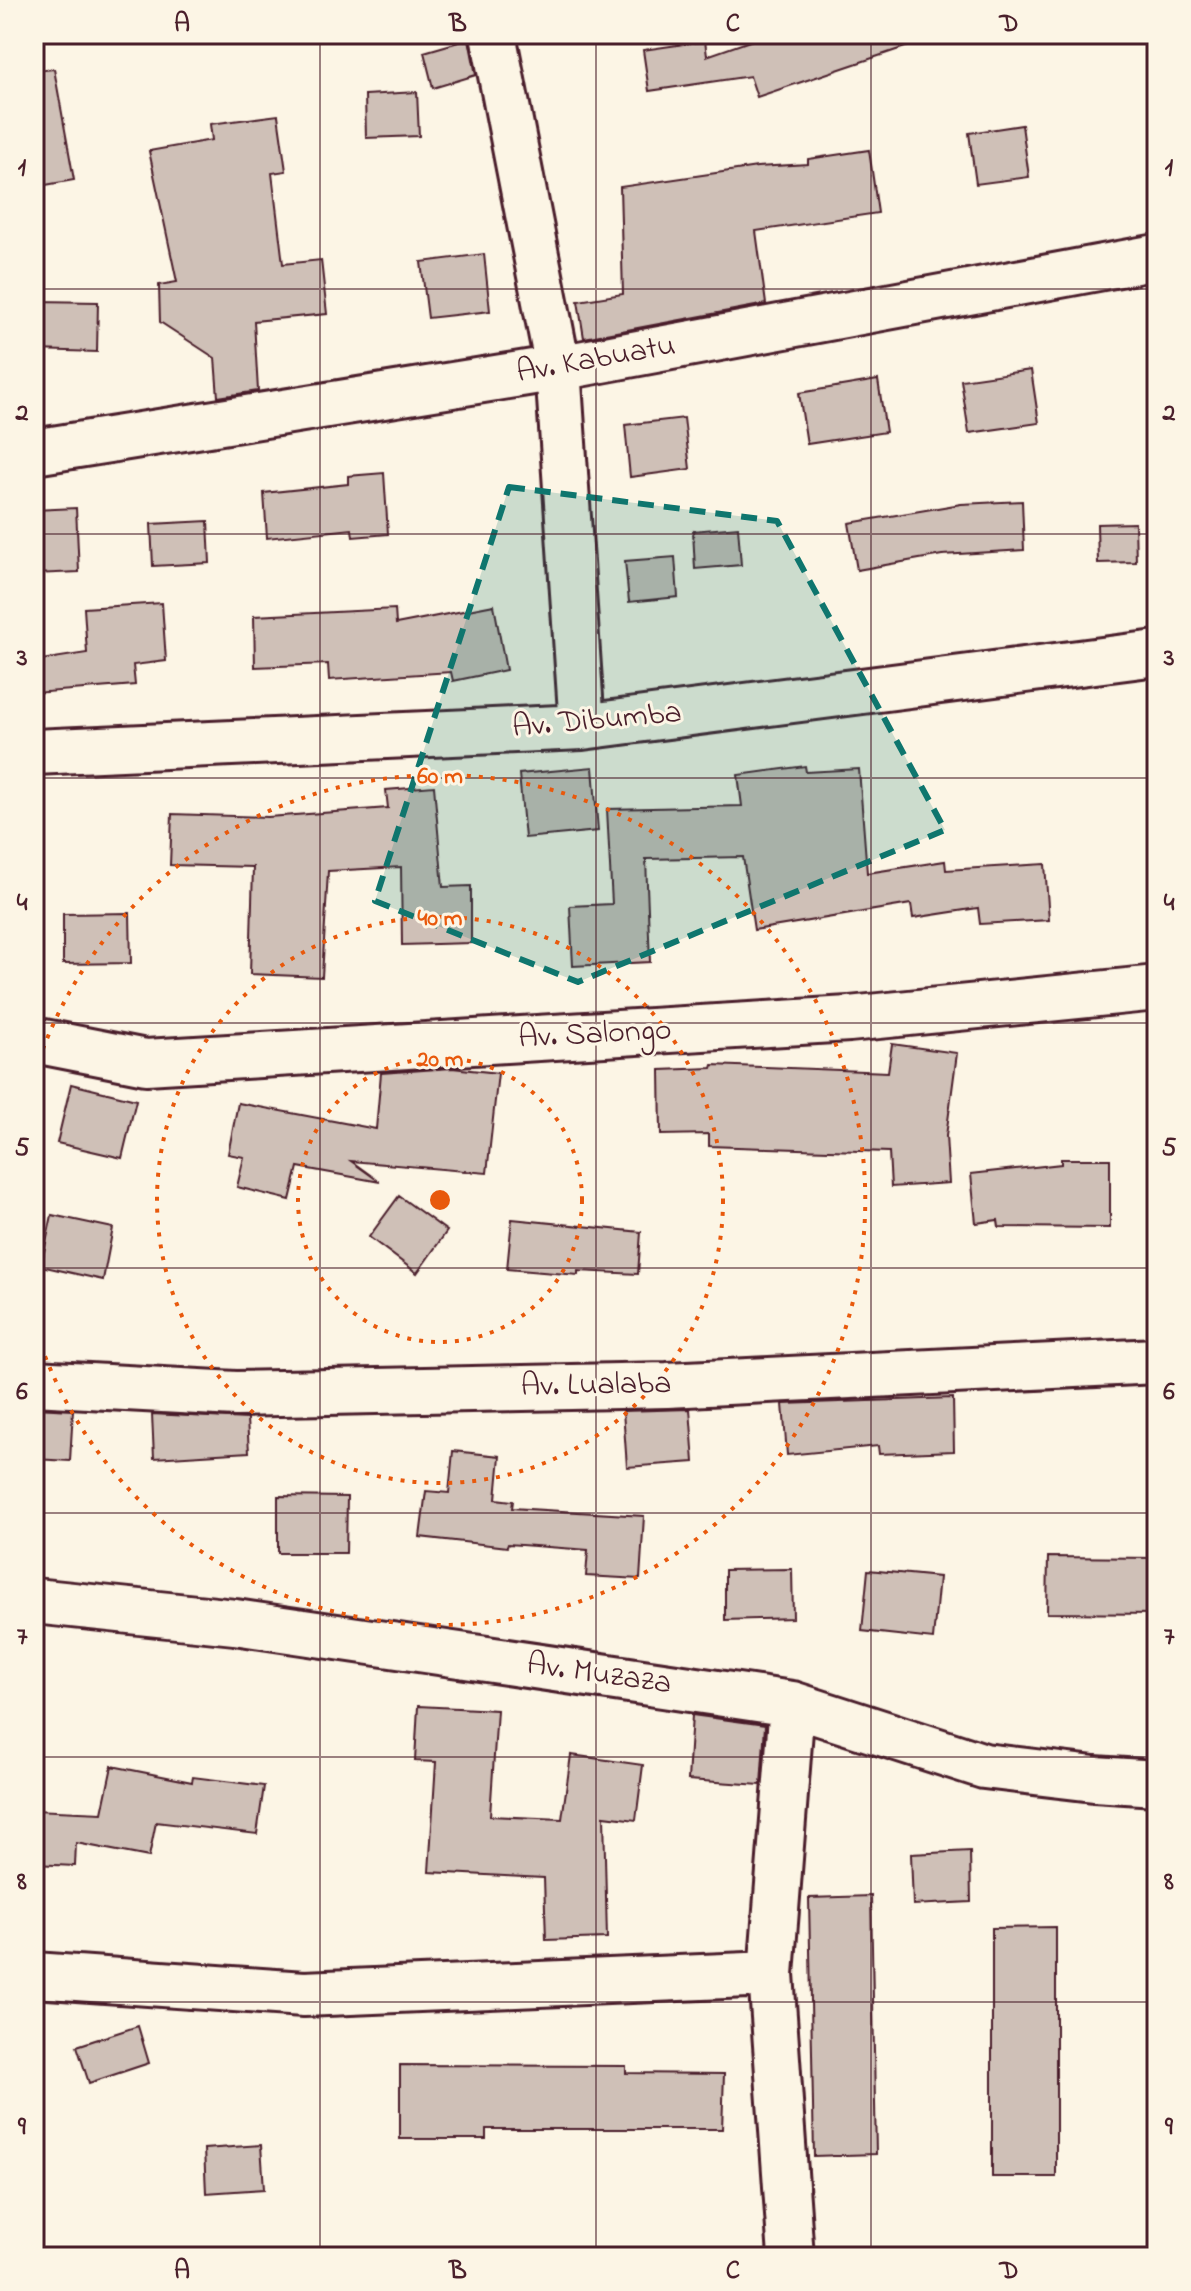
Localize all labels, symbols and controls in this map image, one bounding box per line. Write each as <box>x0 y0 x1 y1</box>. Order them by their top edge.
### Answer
text: A <box>174 6 190 44</box>
text: B <box>448 6 467 44</box>
text: C <box>726 6 740 44</box>
text: D <box>998 6 1019 44</box>
text: 1 <box>18 150 27 188</box>
text: 1 <box>1165 150 1174 188</box>
street label: Av. Kabuatu <box>513 323 679 397</box>
text: 2 <box>15 395 29 433</box>
text: 2 <box>1162 395 1176 433</box>
text: 3 <box>16 640 28 678</box>
text: 3 <box>1163 640 1175 678</box>
street label: Av. Dibumba <box>510 690 684 752</box>
text: 60 m <box>417 760 463 795</box>
text: 4 <box>17 885 28 923</box>
text: 4 <box>1164 885 1175 923</box>
text: 40 m <box>418 902 463 937</box>
street label: Av. Salongo <box>517 1008 673 1062</box>
text: 20 m <box>416 1043 464 1078</box>
text: 5 <box>15 1130 30 1168</box>
text: 5 <box>1162 1130 1177 1168</box>
centre of rings <box>426 1186 454 1214</box>
street label: Av. Lualaba <box>520 1361 672 1411</box>
text: 6 <box>16 1374 28 1412</box>
text: 6 <box>1163 1374 1175 1412</box>
text: 7 <box>17 1619 28 1657</box>
text: 7 <box>1164 1619 1175 1657</box>
street label: Av. Muzaza <box>524 1642 674 1708</box>
text: 8 <box>16 1864 27 1902</box>
text: 8 <box>1163 1864 1174 1902</box>
text: 9 <box>17 2109 27 2147</box>
text: 9 <box>1164 2109 1174 2147</box>
text: A <box>174 2253 190 2291</box>
text: B <box>448 2253 467 2291</box>
text: C <box>726 2253 740 2291</box>
text: D <box>998 2253 1019 2291</box>

